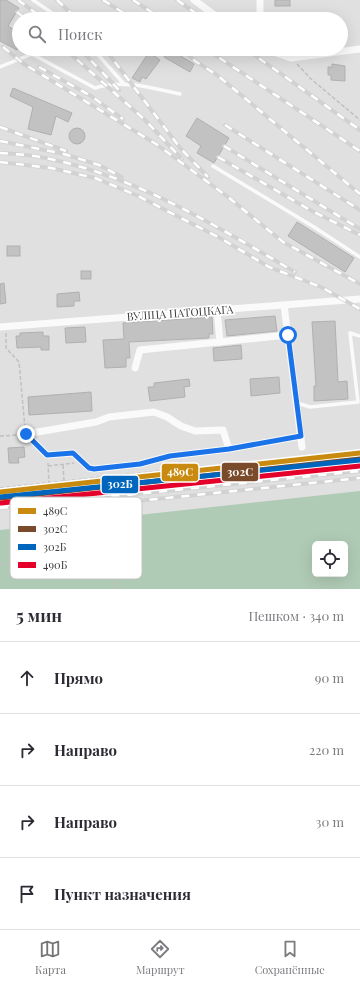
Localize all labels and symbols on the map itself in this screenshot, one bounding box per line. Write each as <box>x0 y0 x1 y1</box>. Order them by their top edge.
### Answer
street label: ВУЛІЦА ПАТОЦКАГА <box>126 301 234 324</box>
route start <box>279 326 297 344</box>
route end <box>17 425 35 443</box>
line badge: 302С <box>221 462 259 482</box>
line badge: 489С <box>161 463 199 482</box>
text: 489С <box>167 464 193 479</box>
text: 302С <box>227 464 253 479</box>
line badge: 302Б <box>101 475 139 494</box>
text: 302Б <box>107 476 133 491</box>
legend <box>10 497 142 579</box>
text: 489С <box>43 503 67 518</box>
text: 302С <box>43 521 67 536</box>
text: 302Б <box>43 539 67 554</box>
text: 490Б <box>43 557 68 572</box>

